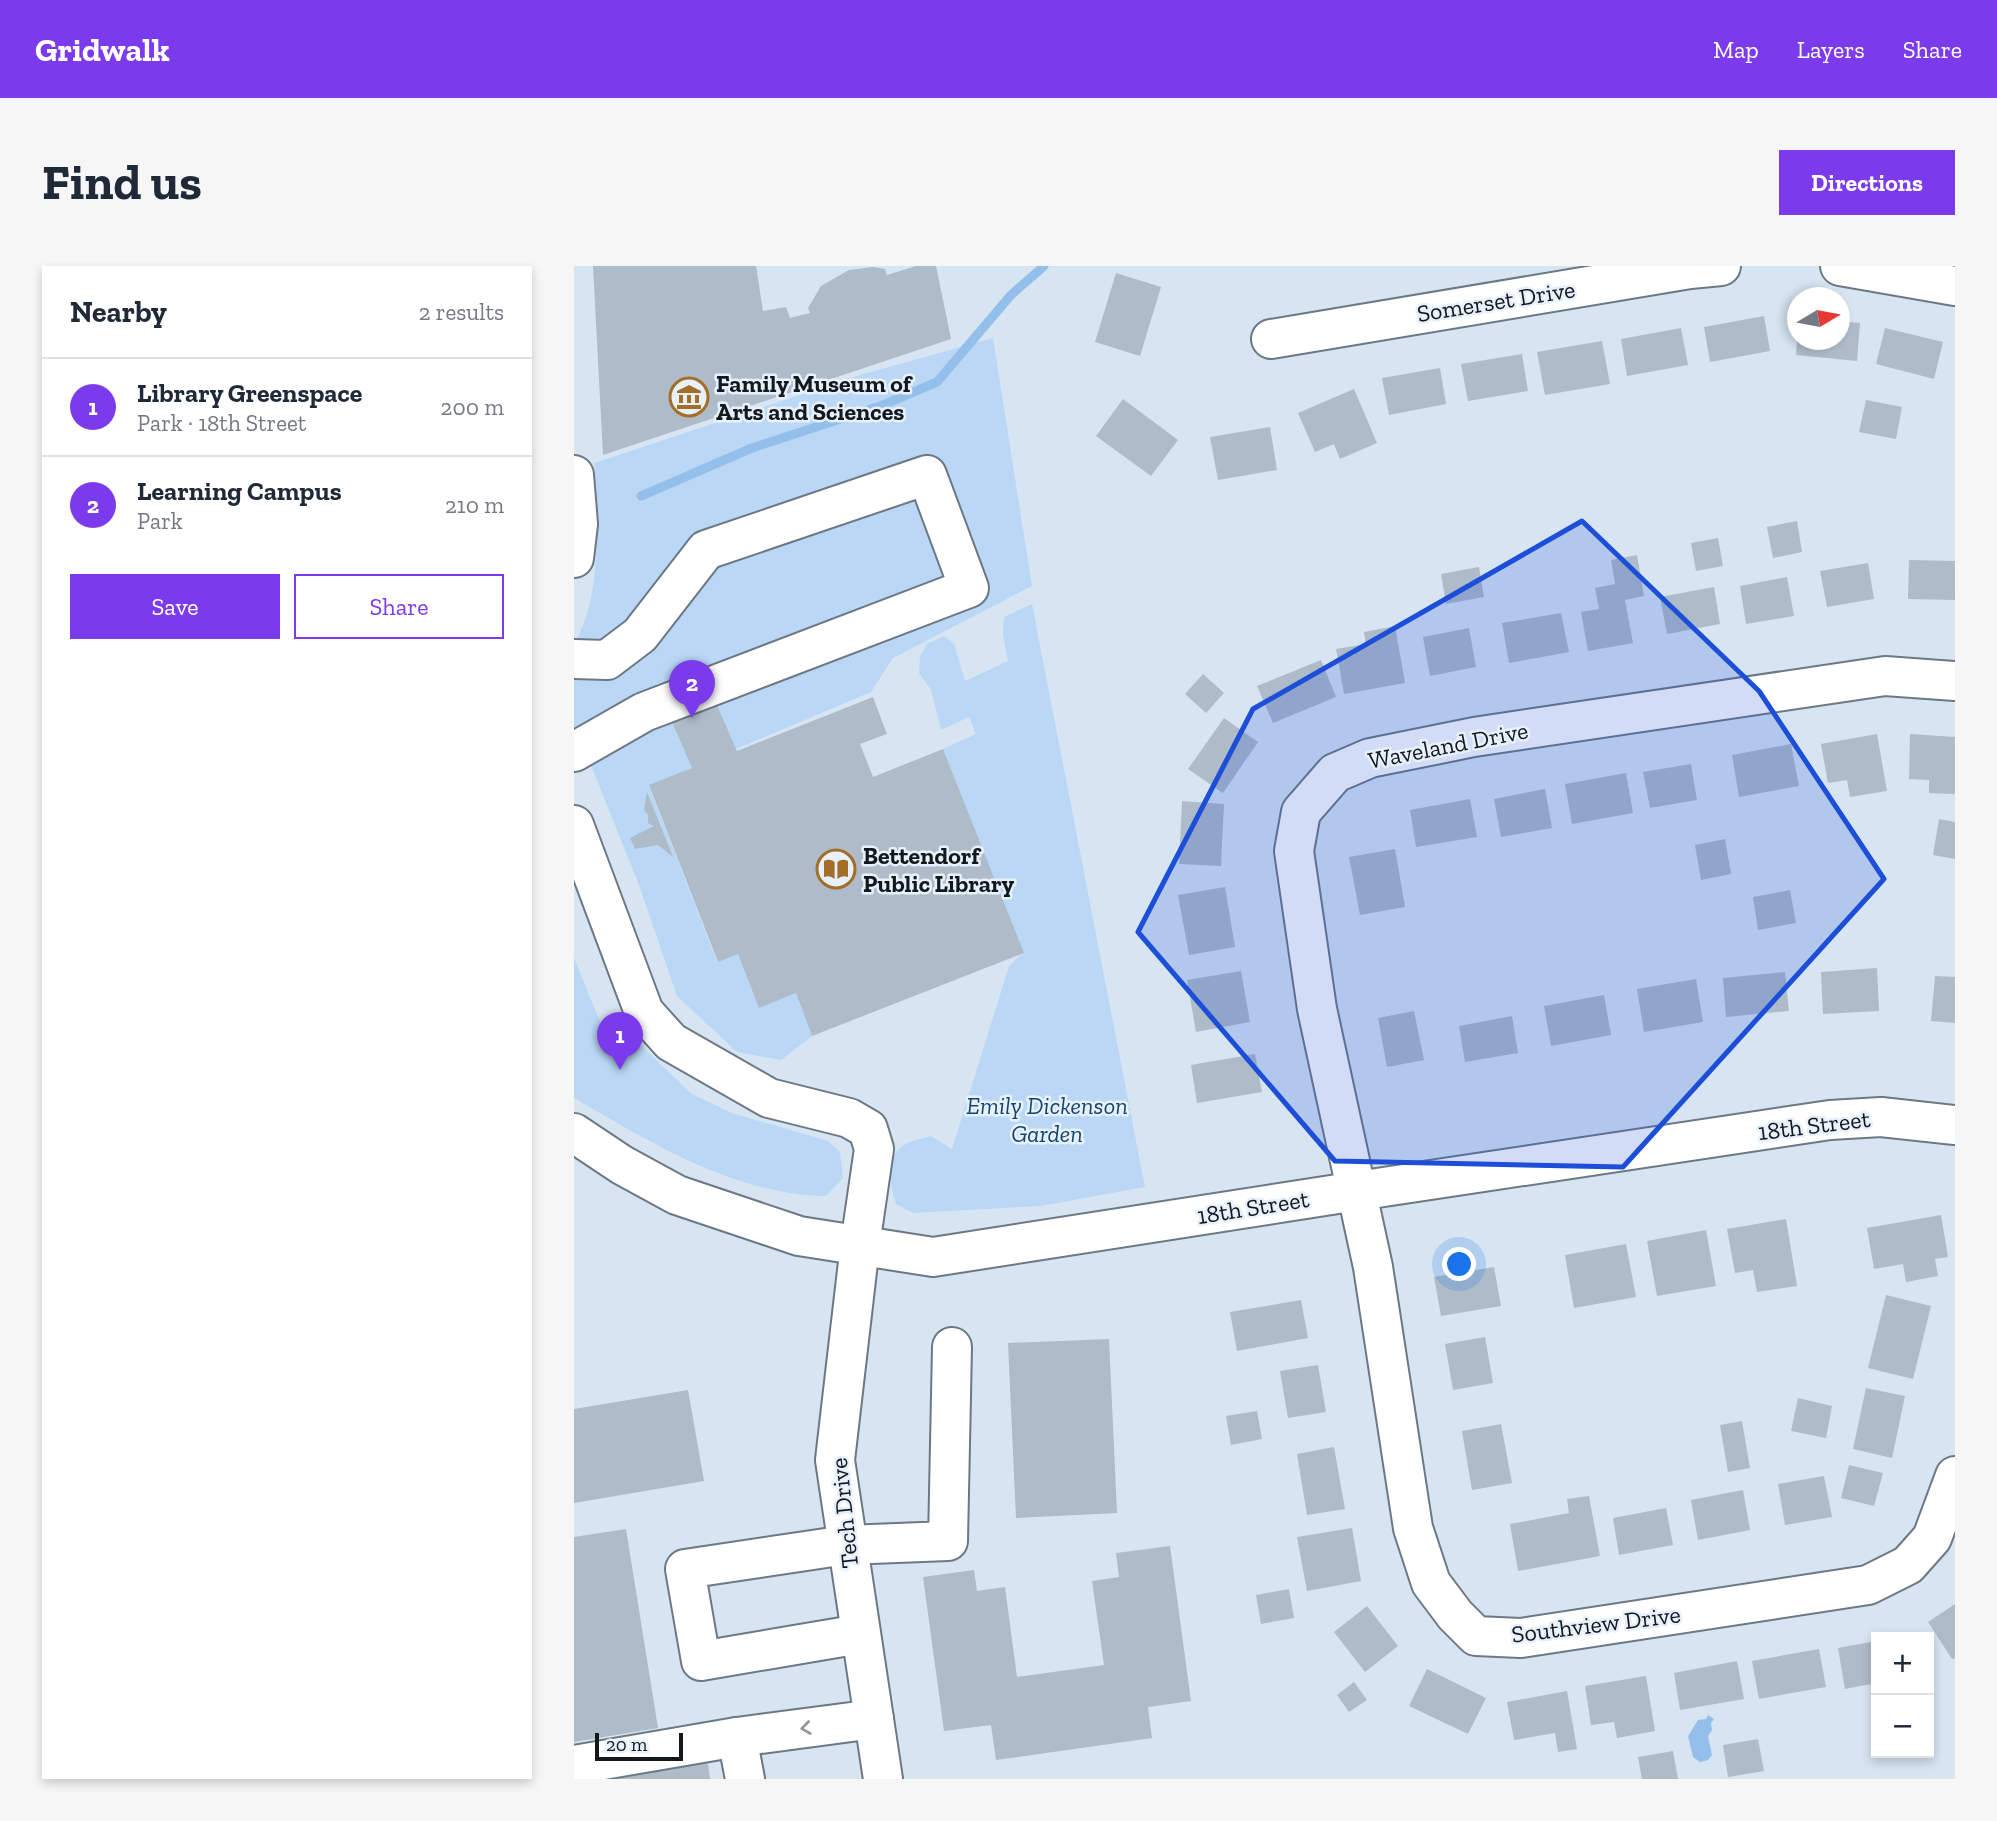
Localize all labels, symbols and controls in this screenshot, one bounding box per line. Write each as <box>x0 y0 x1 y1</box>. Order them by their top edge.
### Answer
text: Gridwalk <box>35 30 170 69</box>
text: Map <box>1713 35 1759 64</box>
text: Layers <box>1797 35 1865 64</box>
text: Share <box>1903 35 1962 64</box>
button: Directions <box>1779 150 1955 215</box>
text: Find us <box>42 153 202 212</box>
street label: Somerset Drive <box>1415 274 1577 328</box>
north arrow <box>1787 287 1850 350</box>
text: Nearby <box>70 294 167 330</box>
text: 2 results <box>419 298 504 326</box>
place label: Family Museum of Arts and Sciences <box>716 369 914 426</box>
museum icon: Family Museum of Arts and Sciences <box>668 376 710 418</box>
text: Library Greenspace <box>137 377 362 409</box>
text: 1 <box>88 393 98 421</box>
text: 200 m <box>441 393 504 421</box>
text: Park · 18th Street <box>137 409 306 437</box>
text: Learning Campus <box>137 475 342 507</box>
text: 2 <box>87 491 99 519</box>
text: 210 m <box>445 491 504 519</box>
text: Park <box>137 507 183 535</box>
button: Save <box>70 574 280 639</box>
button: Share <box>294 574 504 639</box>
pin: 2 <box>669 660 715 718</box>
street label: Waveland Drive <box>1366 715 1530 775</box>
place label: Bettendorf Public Library <box>863 841 1015 898</box>
library icon: Bettendorf Public Library <box>815 848 857 890</box>
pin: 1 <box>597 1012 643 1070</box>
park label: Emily Dickenson Garden <box>966 1091 1128 1148</box>
street label: 18th Street <box>1756 1104 1872 1146</box>
street label: 18th Street <box>1195 1184 1311 1230</box>
your location <box>1442 1247 1476 1281</box>
street label: Tech Drive <box>824 1456 864 1570</box>
street label: Southview Drive <box>1510 1599 1682 1649</box>
map controls <box>1871 1632 1934 1758</box>
button: + <box>1871 1632 1934 1695</box>
button: − <box>1871 1695 1934 1758</box>
one-way arrow <box>800 1720 812 1735</box>
scale bar <box>595 1730 682 1762</box>
text: 20 m <box>606 1733 647 1756</box>

